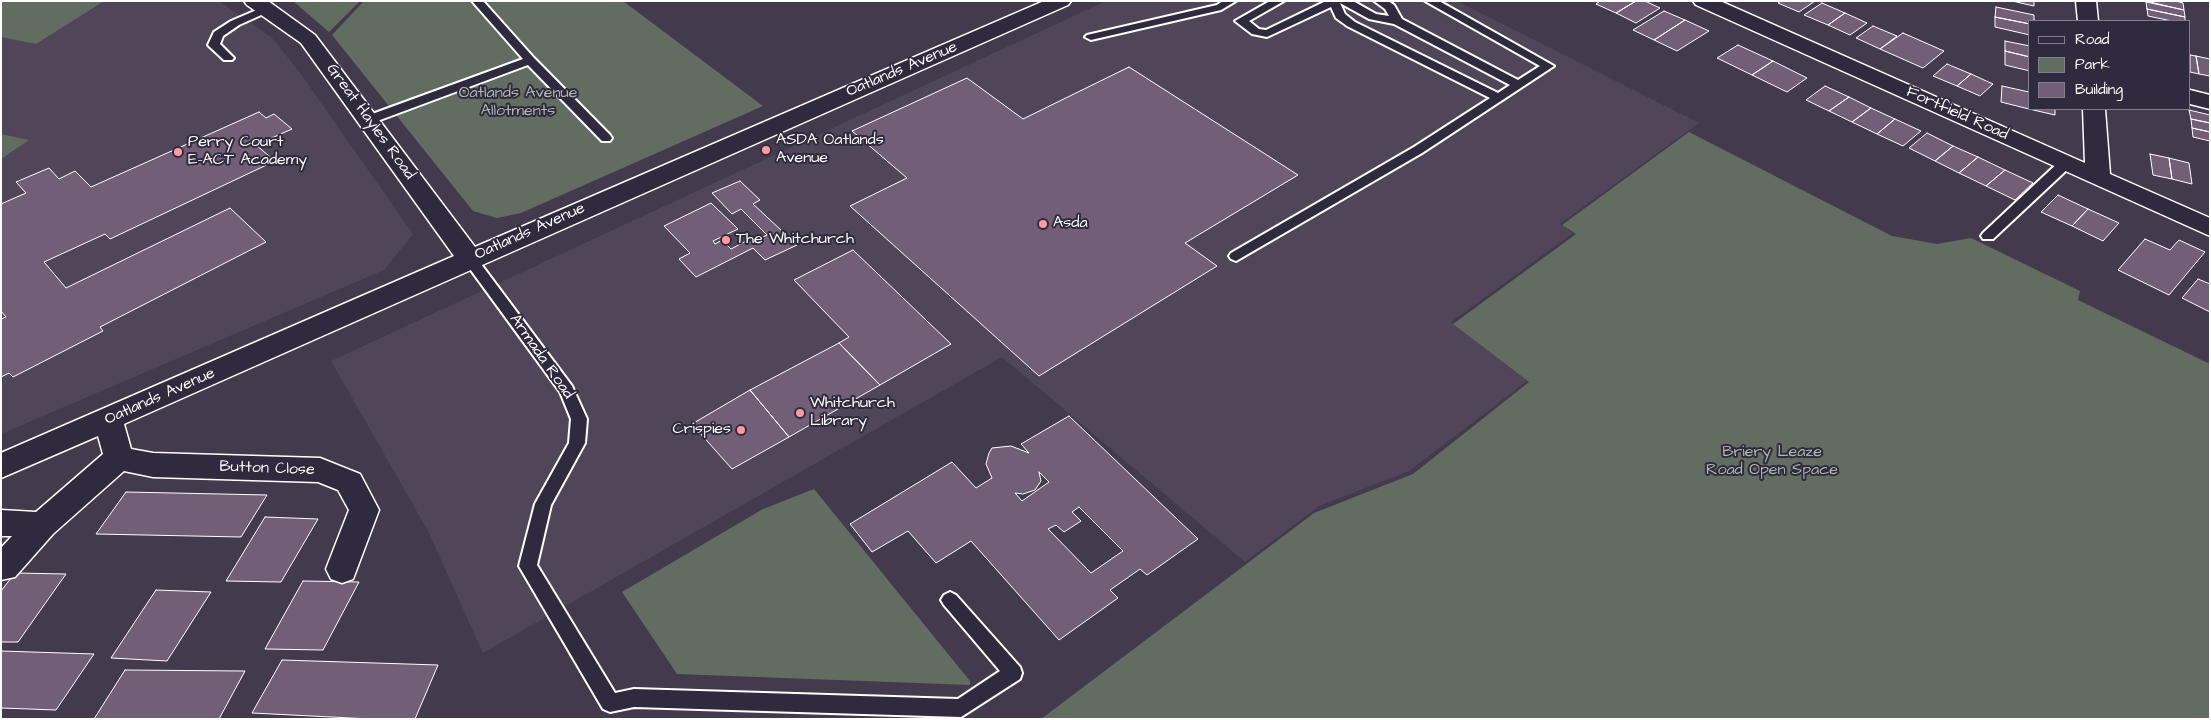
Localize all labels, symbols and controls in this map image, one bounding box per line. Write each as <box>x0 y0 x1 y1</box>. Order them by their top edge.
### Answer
legend <box>2028 20 2191 110</box>
text: Road <box>2075 29 2109 50</box>
street label: Oatlands Avenue <box>844 38 960 102</box>
text: Park <box>2075 54 2110 75</box>
street label: Great Hayles Road <box>322 60 418 184</box>
text: Building <box>2075 79 2123 100</box>
street label: Fortfield Road <box>1903 83 2011 145</box>
park label: Oatlands Avenue Allotments <box>459 84 577 122</box>
place label: ASDA Oatlands Avenue <box>776 131 884 169</box>
place label: Perry Court E-ACT Academy <box>188 133 307 171</box>
marker: ASDA Oatlands Avenue <box>760 144 772 156</box>
marker: Perry Court E-ACT Academy <box>172 146 184 158</box>
street label: Oatlands Avenue <box>472 199 588 265</box>
place label: Asda <box>1053 214 1088 234</box>
marker: Asda <box>1037 218 1049 230</box>
place label: The Whitchurch <box>736 230 854 250</box>
marker: The Whitchurch <box>720 234 732 246</box>
street label: Armada Road <box>505 311 577 403</box>
street label: Oatlands Avenue <box>102 364 218 430</box>
place label: Whitchurch Library <box>810 394 895 432</box>
marker: Whitchurch Library <box>794 407 806 419</box>
place label: Crispies <box>672 420 731 440</box>
marker: Crispies <box>735 424 747 436</box>
park label: Briery Leaze Road Open Space <box>1706 443 1838 481</box>
street label: Button Close <box>219 458 315 480</box>

